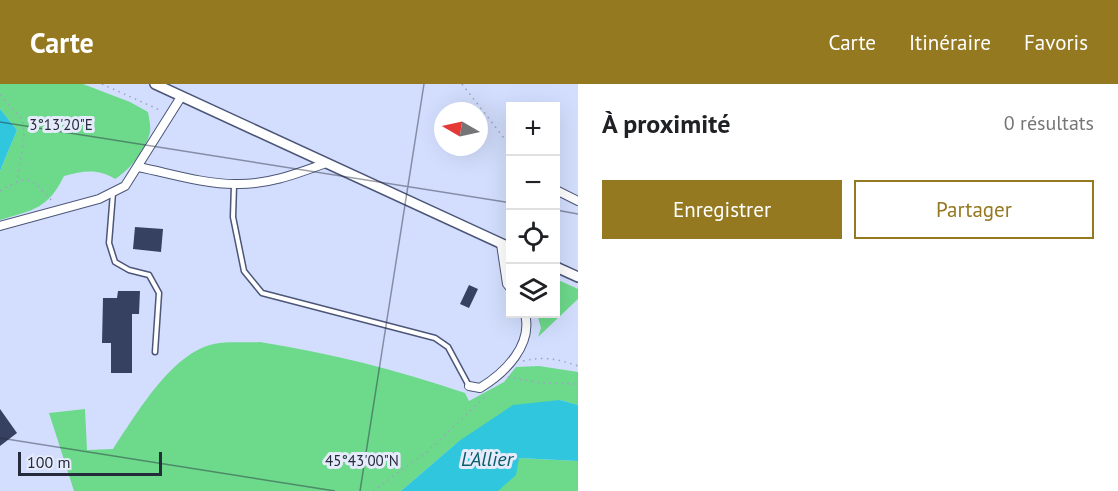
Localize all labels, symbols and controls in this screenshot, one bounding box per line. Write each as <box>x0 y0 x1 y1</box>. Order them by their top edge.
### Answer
text: Carte <box>30 24 94 61</box>
text: Carte <box>829 29 876 56</box>
text: Itinéraire <box>909 29 991 56</box>
text: Favoris <box>1024 29 1088 56</box>
north arrow <box>434 102 488 156</box>
map controls <box>506 102 560 318</box>
button: + <box>506 102 560 156</box>
text: À proximité <box>602 107 730 140</box>
text: 0 résultats <box>1004 110 1094 136</box>
text: 3°13'20"E <box>29 115 93 134</box>
button: − <box>506 156 560 210</box>
button: Enregistrer <box>602 180 842 239</box>
button: Partager <box>854 180 1094 239</box>
button: locate <box>506 210 560 264</box>
button: layers <box>506 264 560 318</box>
water label: L'Allier <box>461 446 515 472</box>
scale bar <box>18 449 162 476</box>
text: 45°43'00"N <box>325 451 399 470</box>
text: 100 m <box>27 452 70 472</box>

